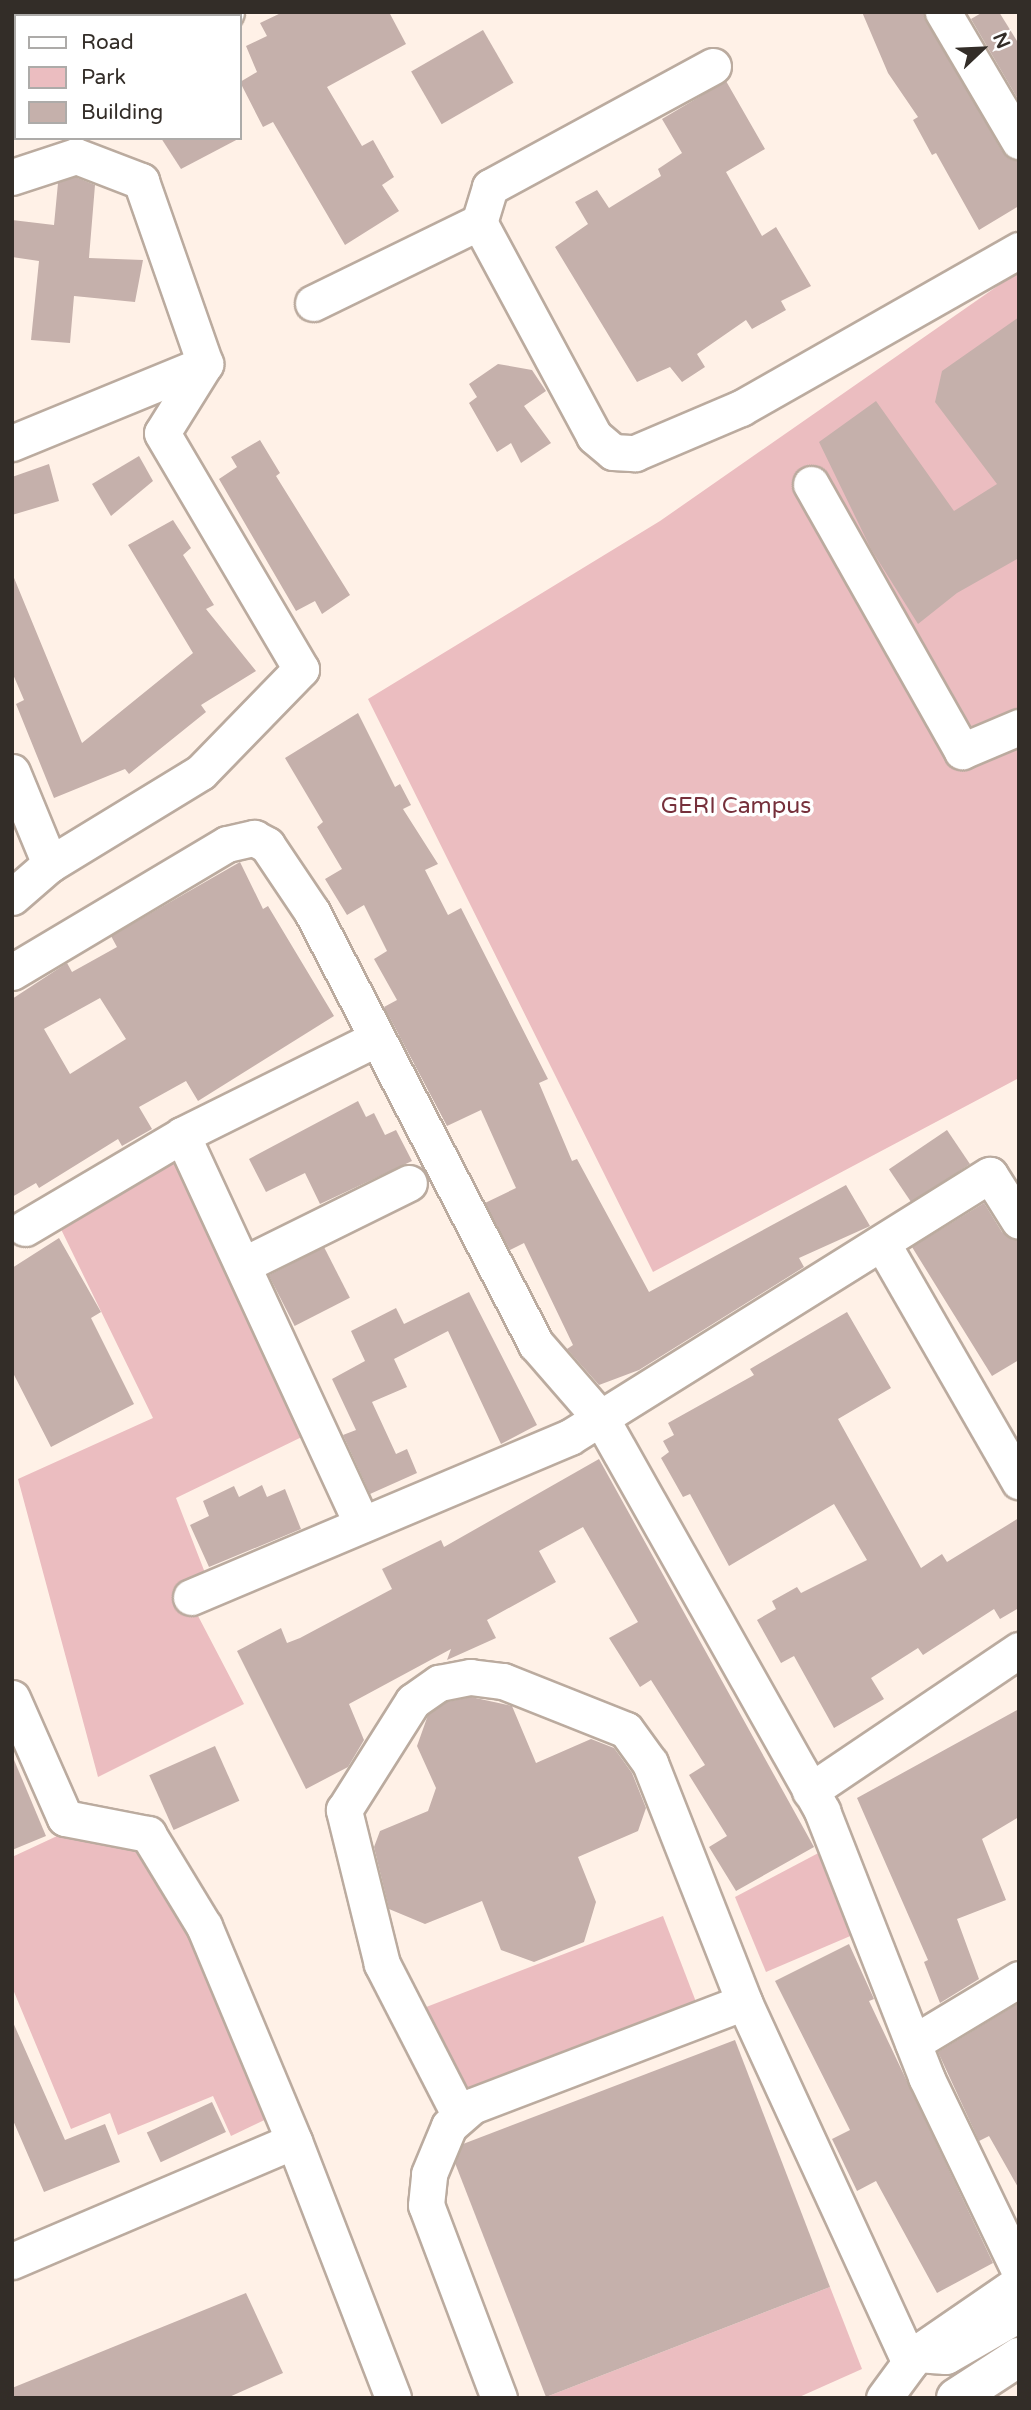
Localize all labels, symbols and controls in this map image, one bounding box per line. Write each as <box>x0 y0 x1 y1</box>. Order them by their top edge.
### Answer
legend <box>14 14 242 140</box>
north arrow <box>947 14 1017 84</box>
text: N <box>988 29 1014 52</box>
text: Road <box>81 30 134 55</box>
text: Park <box>81 65 126 90</box>
text: Building <box>81 100 163 125</box>
park label: GERI Campus <box>661 792 811 820</box>

